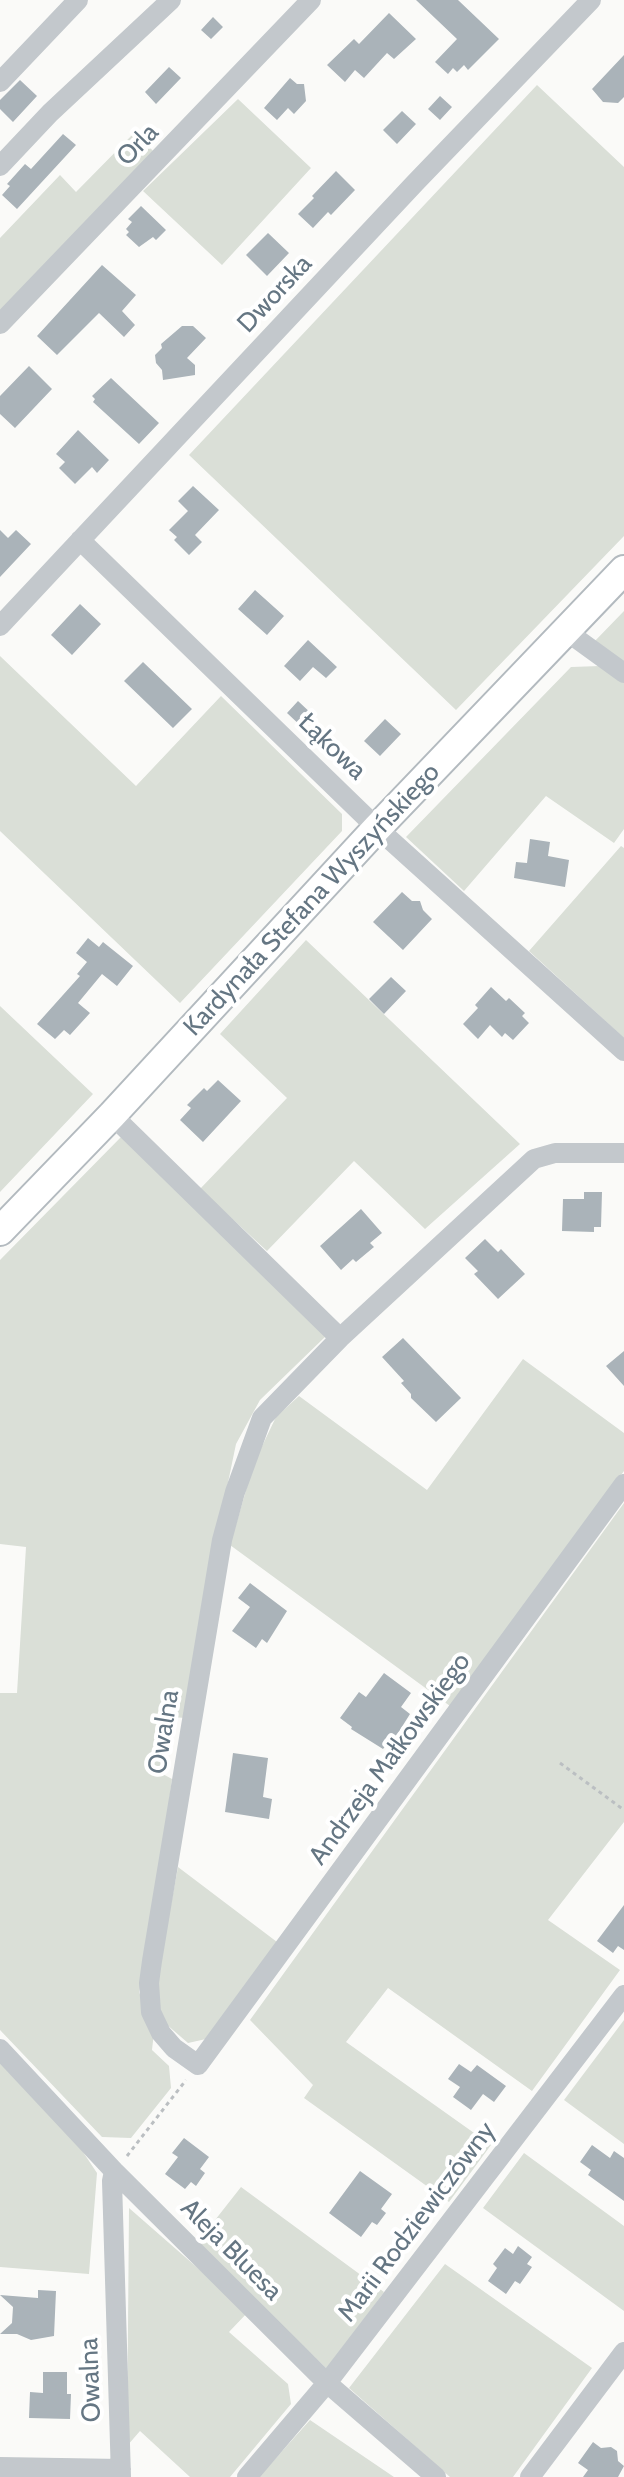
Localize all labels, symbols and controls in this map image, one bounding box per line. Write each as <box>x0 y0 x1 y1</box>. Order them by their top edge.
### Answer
street label: Orla <box>111 117 165 173</box>
street label: Dworska <box>231 249 319 339</box>
street label: Łąkowa <box>292 707 372 787</box>
street label: Kardynała Stefana Wyszyńskiego <box>177 757 447 1043</box>
street label: Andrzeja Małkowskiego <box>303 1647 477 1871</box>
street label: Owalna <box>142 1688 186 1776</box>
street label: Marii Rodziewiczówny <box>332 2116 502 2328</box>
street label: Aleja Bluesa <box>174 2193 288 2307</box>
street label: Owalna <box>74 2337 108 2423</box>

